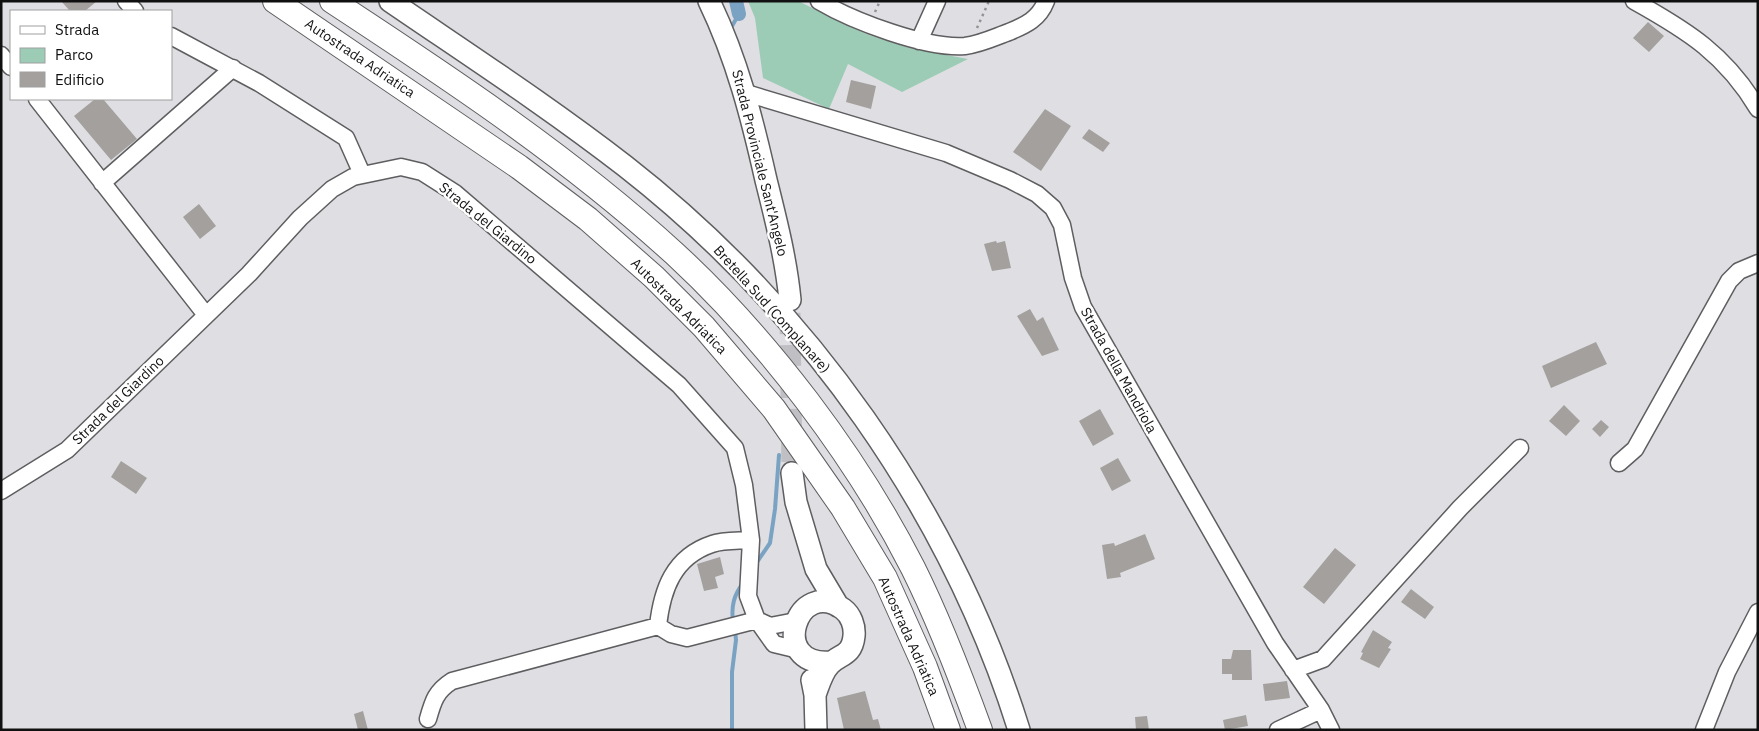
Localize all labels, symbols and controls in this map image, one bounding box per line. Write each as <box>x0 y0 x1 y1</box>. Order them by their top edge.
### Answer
legend <box>10 10 172 100</box>
street label: Autostrada Adriatica <box>302 15 419 102</box>
text: Strada <box>55 20 99 39</box>
text: Parco <box>55 45 93 64</box>
street label: Strada Provinciale Sant'Angelo <box>728 68 792 258</box>
text: Edificio <box>55 70 104 89</box>
street label: Strada del Giardino <box>435 178 541 268</box>
street label: Bretella Sud (Complanare) <box>710 241 834 377</box>
street label: Autostrada Adriatica <box>627 254 731 358</box>
street label: Strada della Mandriola <box>1077 304 1161 437</box>
street label: Strada del Giardino <box>68 352 168 448</box>
street label: Autostrada Adriatica <box>875 573 944 699</box>

